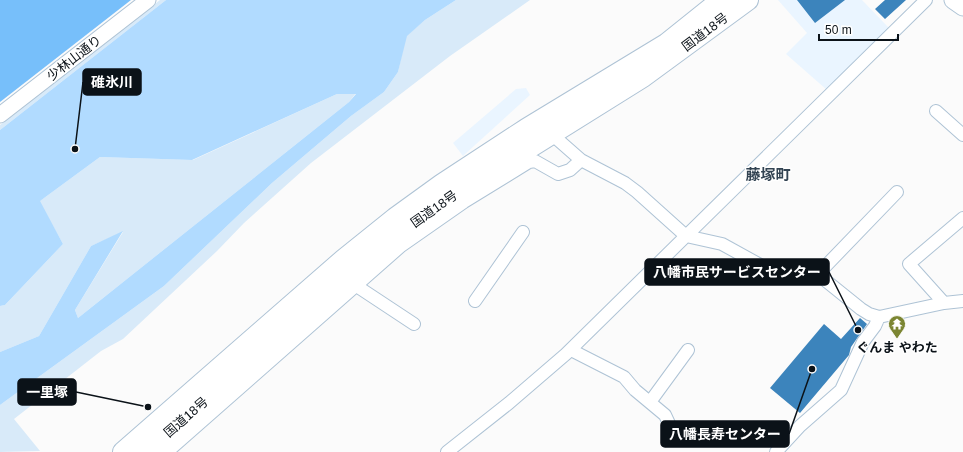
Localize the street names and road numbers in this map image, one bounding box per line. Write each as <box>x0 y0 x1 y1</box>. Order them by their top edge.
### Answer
street label: 国道18号 <box>679 10 731 54</box>
street label: 少林山通り <box>44 32 104 84</box>
street label: 国道18号 <box>408 188 460 230</box>
street label: 国道18号 <box>161 394 211 440</box>

